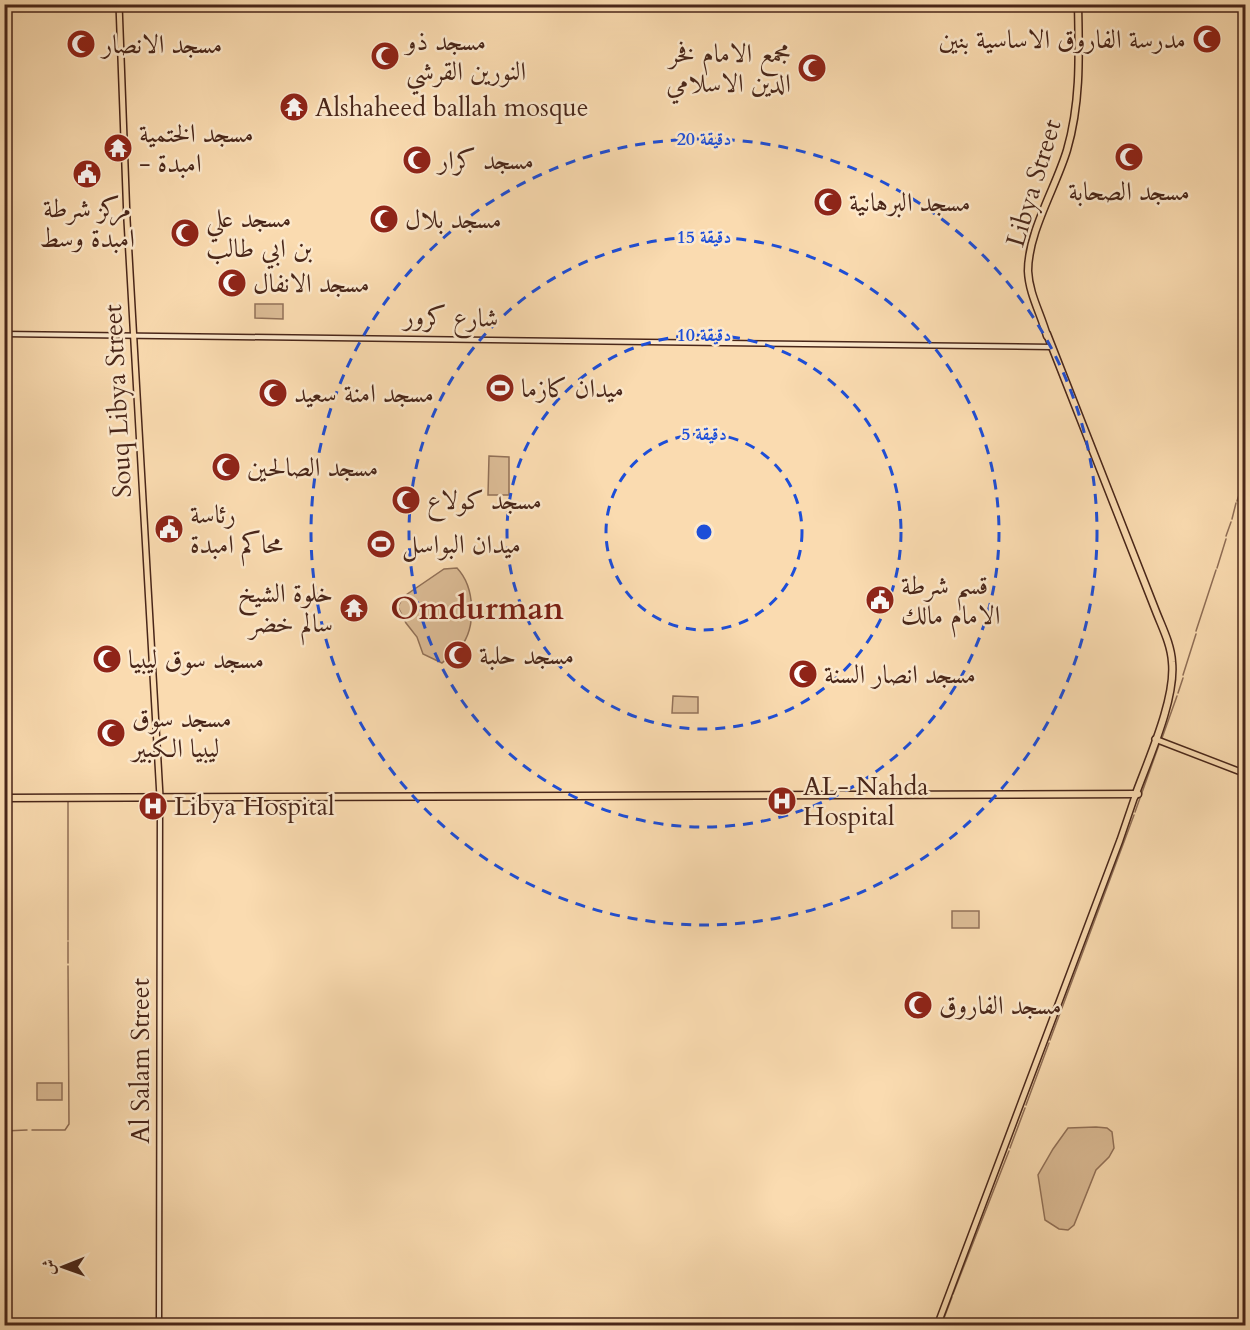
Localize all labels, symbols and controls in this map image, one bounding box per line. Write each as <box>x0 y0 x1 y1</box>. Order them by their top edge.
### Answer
place label: مدرسة الفاروق الاساسية بنين <box>939 22 1186 57</box>
mosque icon: مدرسة الفاروق الاساسية بنين <box>1191 23 1223 55</box>
place label: مسجد ذو النورين القرشي <box>403 24 526 95</box>
place label: مسجد الانصار <box>99 27 222 62</box>
mosque icon: مسجد الانصار <box>65 28 97 60</box>
place label: مجمع الامام فخر الدين الاسلامي <box>666 36 791 105</box>
mosque icon: مسجد ذو النورين القرشي <box>369 40 401 72</box>
mosque icon: مجمع الامام فخر الدين الاسلامي <box>796 52 828 84</box>
place label: Alshaheed ballah mosque <box>315 90 589 125</box>
temple icon: Alshaheed ballah mosque <box>278 91 310 123</box>
street label: Libya Street <box>998 115 1069 251</box>
place label: مسجد الختمية - امبدة <box>139 116 254 181</box>
text: 20 دقيقة <box>677 127 731 152</box>
temple icon: مسجد الختمية - امبدة <box>102 132 134 164</box>
mosque icon: مسجد الصحابة <box>1113 141 1145 173</box>
place label: مسجد كرار <box>435 143 534 178</box>
mosque icon: مسجد كرار <box>401 144 433 176</box>
public building icon: مركز شرطة امبدة وسط <box>71 158 103 190</box>
place label: مسجد الصحابة <box>1068 174 1190 209</box>
place label: مسجد البرهانية <box>849 185 971 220</box>
mosque icon: مسجد البرهانية <box>812 186 844 218</box>
place label: مركز شرطة امبدة وسط <box>39 191 135 256</box>
place label: مسجد علي بن ابي طالب <box>206 201 313 270</box>
place label: مسجد بلال <box>405 202 502 237</box>
mosque icon: مسجد بلال <box>368 203 400 235</box>
mosque icon: مسجد علي بن ابي طالب <box>169 217 201 249</box>
text: 15 دقيقة <box>677 225 731 250</box>
place label: مسجد الانفال <box>253 266 370 301</box>
mosque icon: مسجد الانفال <box>216 267 248 299</box>
street label: شارع كرور <box>400 299 499 340</box>
street label: Souq Libya Street <box>95 303 140 499</box>
text: 10 دقيقة <box>677 323 731 348</box>
place label: ميدان كازما <box>521 371 624 406</box>
sports icon: ميدان كازما <box>484 372 516 404</box>
place label: مسجد امنة سعيد <box>294 376 434 411</box>
mosque icon: مسجد امنة سعيد <box>257 377 289 409</box>
text: 5 دقيقة <box>681 422 727 447</box>
place label: مسجد الصالحين <box>247 450 378 485</box>
mosque icon: مسجد الصالحين <box>210 451 242 483</box>
place label: مسجد كولاع <box>427 483 542 522</box>
mosque icon: مسجد كولاع <box>390 484 422 516</box>
place label: رئاسة محاكم امبدة <box>190 497 283 567</box>
public building icon: رئاسة محاكم امبدة <box>153 513 185 545</box>
centre of rings <box>694 522 714 542</box>
place label: ميدان البواسل <box>402 527 521 562</box>
sports icon: ميدان البواسل <box>365 528 397 560</box>
place label: قسم شرطة الامام مالك <box>901 568 1000 638</box>
place label: خلوة الشيخ سالم خضر <box>238 576 333 646</box>
public building icon: قسم شرطة الامام مالك <box>864 584 896 616</box>
district label: Omdurman <box>390 587 564 631</box>
temple icon: خلوة الشيخ سالم خضر <box>338 592 370 624</box>
place label: مسجد حلبة <box>479 638 574 673</box>
mosque icon: مسجد حلبة <box>442 639 474 671</box>
place label: مسجد سوق ليبيا <box>128 642 264 677</box>
mosque icon: مسجد سوق ليبيا <box>91 643 123 675</box>
place label: مسجد انصار السنة <box>824 657 976 692</box>
mosque icon: مسجد انصار السنة <box>787 658 819 690</box>
place label: مسجد سوق ليبيا الكبير <box>129 701 232 766</box>
mosque icon: مسجد سوق ليبيا الكبير <box>95 717 127 749</box>
place label: AL- Nahda Hospital <box>803 769 929 834</box>
hospital icon: AL- Nahda Hospital <box>766 785 798 817</box>
place label: Libya Hospital <box>174 789 335 824</box>
hospital icon: Libya Hospital <box>137 790 169 822</box>
street label: Al Salam Street <box>123 978 158 1144</box>
place label: مسجد الفاروق <box>939 988 1062 1023</box>
mosque icon: مسجد الفاروق <box>902 989 934 1021</box>
north arrow <box>33 1237 93 1297</box>
text: ش <box>38 1259 60 1275</box>

